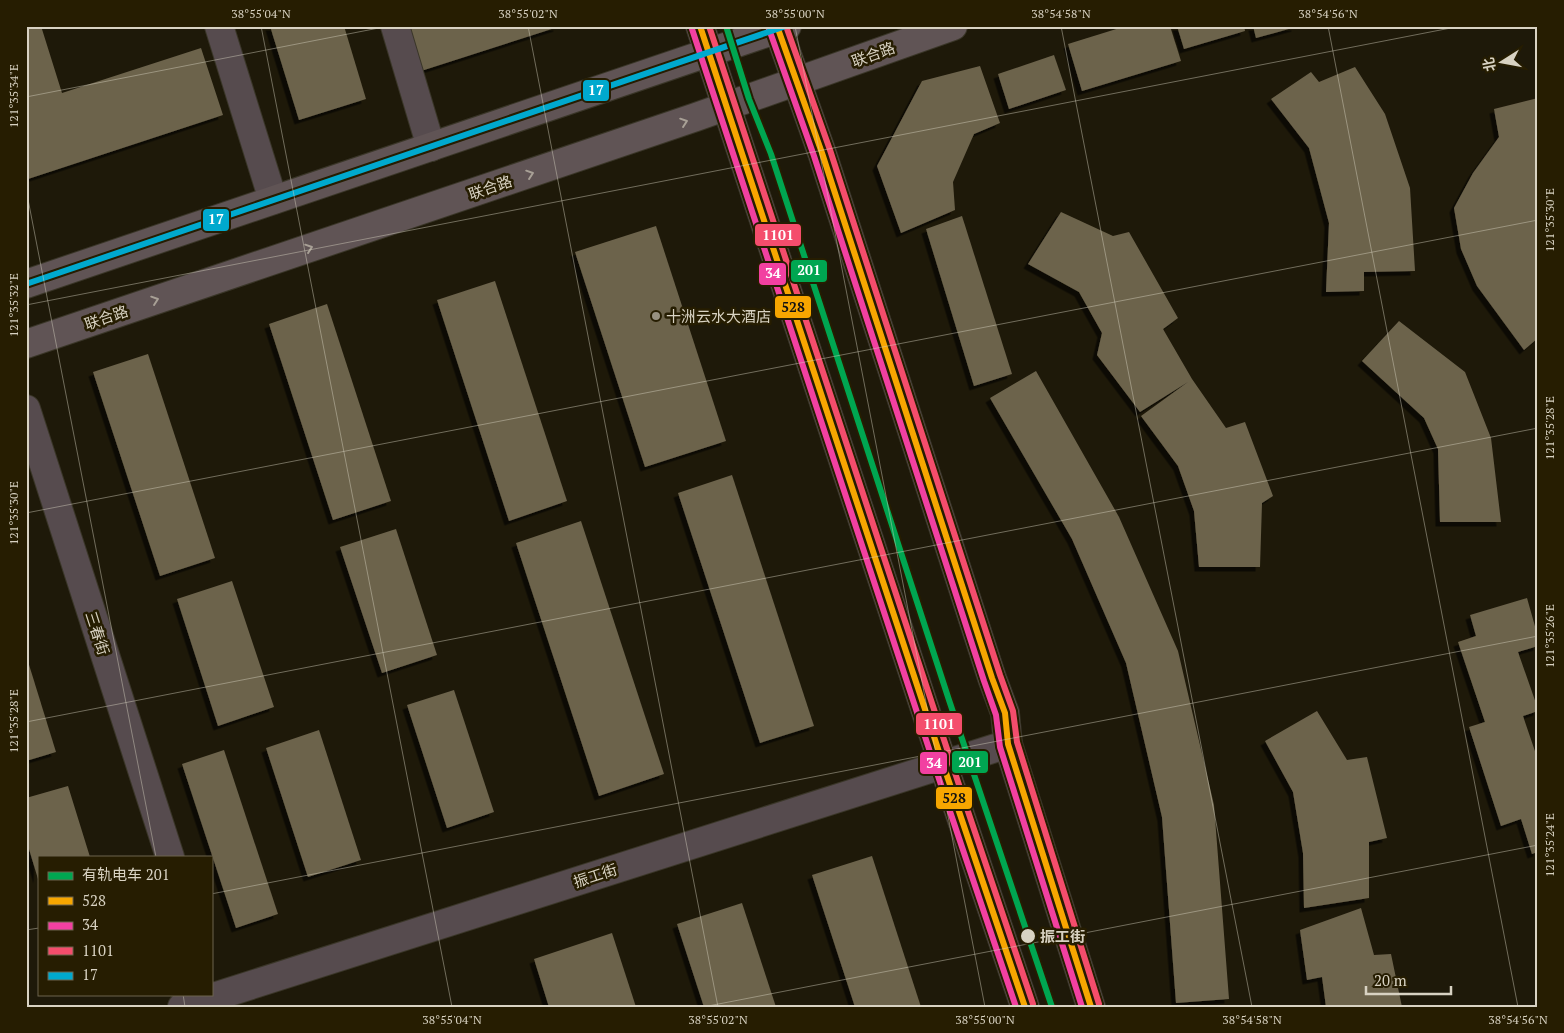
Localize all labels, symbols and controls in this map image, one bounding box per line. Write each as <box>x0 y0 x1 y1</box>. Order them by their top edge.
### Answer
text: 38°55'04"N <box>231 6 291 21</box>
text: 38°55'02"N <box>498 6 558 21</box>
text: 38°55'00"N <box>765 6 825 21</box>
text: 38°54'58"N <box>1031 6 1091 21</box>
text: 38°54'56"N <box>1298 6 1358 21</box>
street label: 联合路 <box>848 37 898 71</box>
north arrow <box>1476 38 1526 88</box>
text: 北 <box>1478 56 1499 73</box>
text: 121°35'34"E <box>6 64 21 128</box>
line badge: 17 <box>582 79 610 102</box>
text: 17 <box>588 80 604 99</box>
one-way arrow <box>679 118 687 128</box>
street label: 联合路 <box>465 170 515 204</box>
one-way arrow <box>525 170 533 180</box>
text: 121°35'30"E <box>1542 188 1557 252</box>
line badge: 17 <box>202 208 230 232</box>
text: 17 <box>208 209 224 228</box>
line badge: 1101 <box>754 223 802 247</box>
text: 1101 <box>762 225 794 244</box>
one-way arrow <box>305 244 313 254</box>
line badge: 201 <box>790 259 828 283</box>
text: 201 <box>797 260 821 279</box>
line badge: 34 <box>758 262 787 286</box>
text: 34 <box>765 263 781 282</box>
text: 121°35'32"E <box>6 273 21 337</box>
line badge: 528 <box>774 295 812 319</box>
one-way arrow <box>151 296 159 306</box>
text: 528 <box>781 297 805 316</box>
street label: 联合路 <box>81 300 131 334</box>
place label: 十洲云水大酒店 <box>666 306 771 326</box>
marker: 十洲云水大酒店 <box>650 310 662 322</box>
text: 121°35'28"E <box>1542 396 1557 460</box>
text: 121°35'30"E <box>6 481 21 545</box>
text: 121°35'26"E <box>1542 604 1557 668</box>
street label: 三春街 <box>82 609 114 657</box>
text: 121°35'28"E <box>6 689 21 753</box>
line badge: 1101 <box>915 712 963 736</box>
text: 1101 <box>923 714 955 733</box>
line badge: 201 <box>951 750 989 774</box>
line badge: 34 <box>919 751 948 775</box>
text: 201 <box>958 752 982 771</box>
text: 34 <box>926 753 942 772</box>
line badge: 528 <box>935 786 973 810</box>
text: 528 <box>942 788 966 807</box>
text: 121°35'24"E <box>1542 813 1557 877</box>
legend <box>38 856 212 996</box>
street label: 振工街 <box>571 859 619 891</box>
text: 有轨电车 201 <box>82 864 170 884</box>
text: 528 <box>82 890 106 910</box>
text: 34 <box>82 914 98 934</box>
place label: 振工街 <box>1040 926 1085 946</box>
marker: 振工街 <box>1019 927 1037 945</box>
text: 1101 <box>82 940 114 960</box>
scale bar <box>1366 963 1452 995</box>
text: 17 <box>82 964 98 984</box>
text: 20 m <box>1374 970 1407 990</box>
text: 38°55'04"N <box>422 1012 482 1027</box>
text: 38°55'02"N <box>688 1012 748 1027</box>
text: 38°55'00"N <box>955 1012 1015 1027</box>
text: 38°54'58"N <box>1222 1012 1282 1027</box>
text: 38°54'56"N <box>1488 1012 1548 1027</box>

